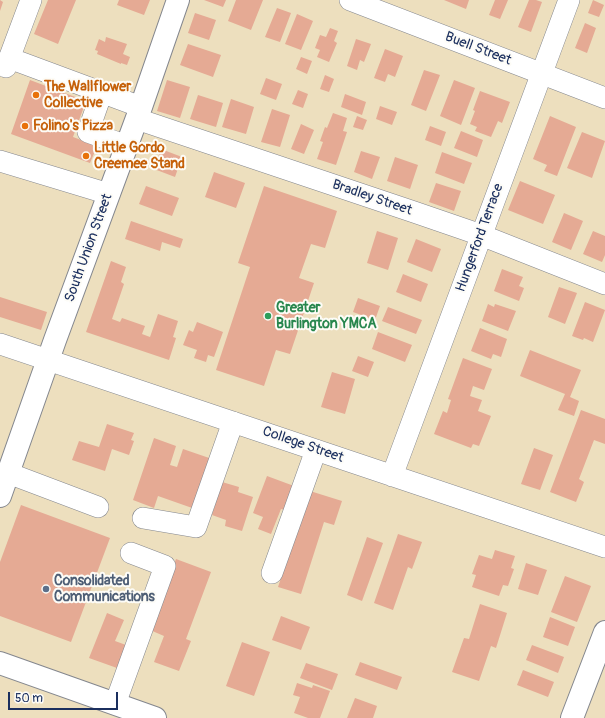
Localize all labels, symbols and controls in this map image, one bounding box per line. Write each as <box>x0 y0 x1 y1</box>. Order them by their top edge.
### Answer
street label: Buell Street <box>443 29 513 69</box>
place label: The Wallflower Collective <box>44 79 131 112</box>
marker: The Wallflower Collective <box>31 90 41 100</box>
place label: Folino's Pizza <box>33 118 113 134</box>
marker: Folino's Pizza <box>20 121 30 131</box>
place label: Little Gordo Creemee Stand <box>94 140 185 172</box>
marker: Little Gordo Creemee Stand <box>81 151 91 161</box>
street label: Bradley Street <box>330 176 414 220</box>
street label: Hungerford Terrace <box>453 182 507 294</box>
street label: South Union Street <box>62 192 116 304</box>
place label: Greater Burlington YMCA <box>276 300 377 332</box>
marker: Greater Burlington YMCA <box>263 311 273 321</box>
street label: College Street <box>260 423 346 467</box>
place label: Consolidated Communications <box>54 573 155 606</box>
marker: Consolidated Communications <box>41 584 51 594</box>
scale bar <box>10 684 120 710</box>
text: 50 m <box>15 691 43 706</box>

